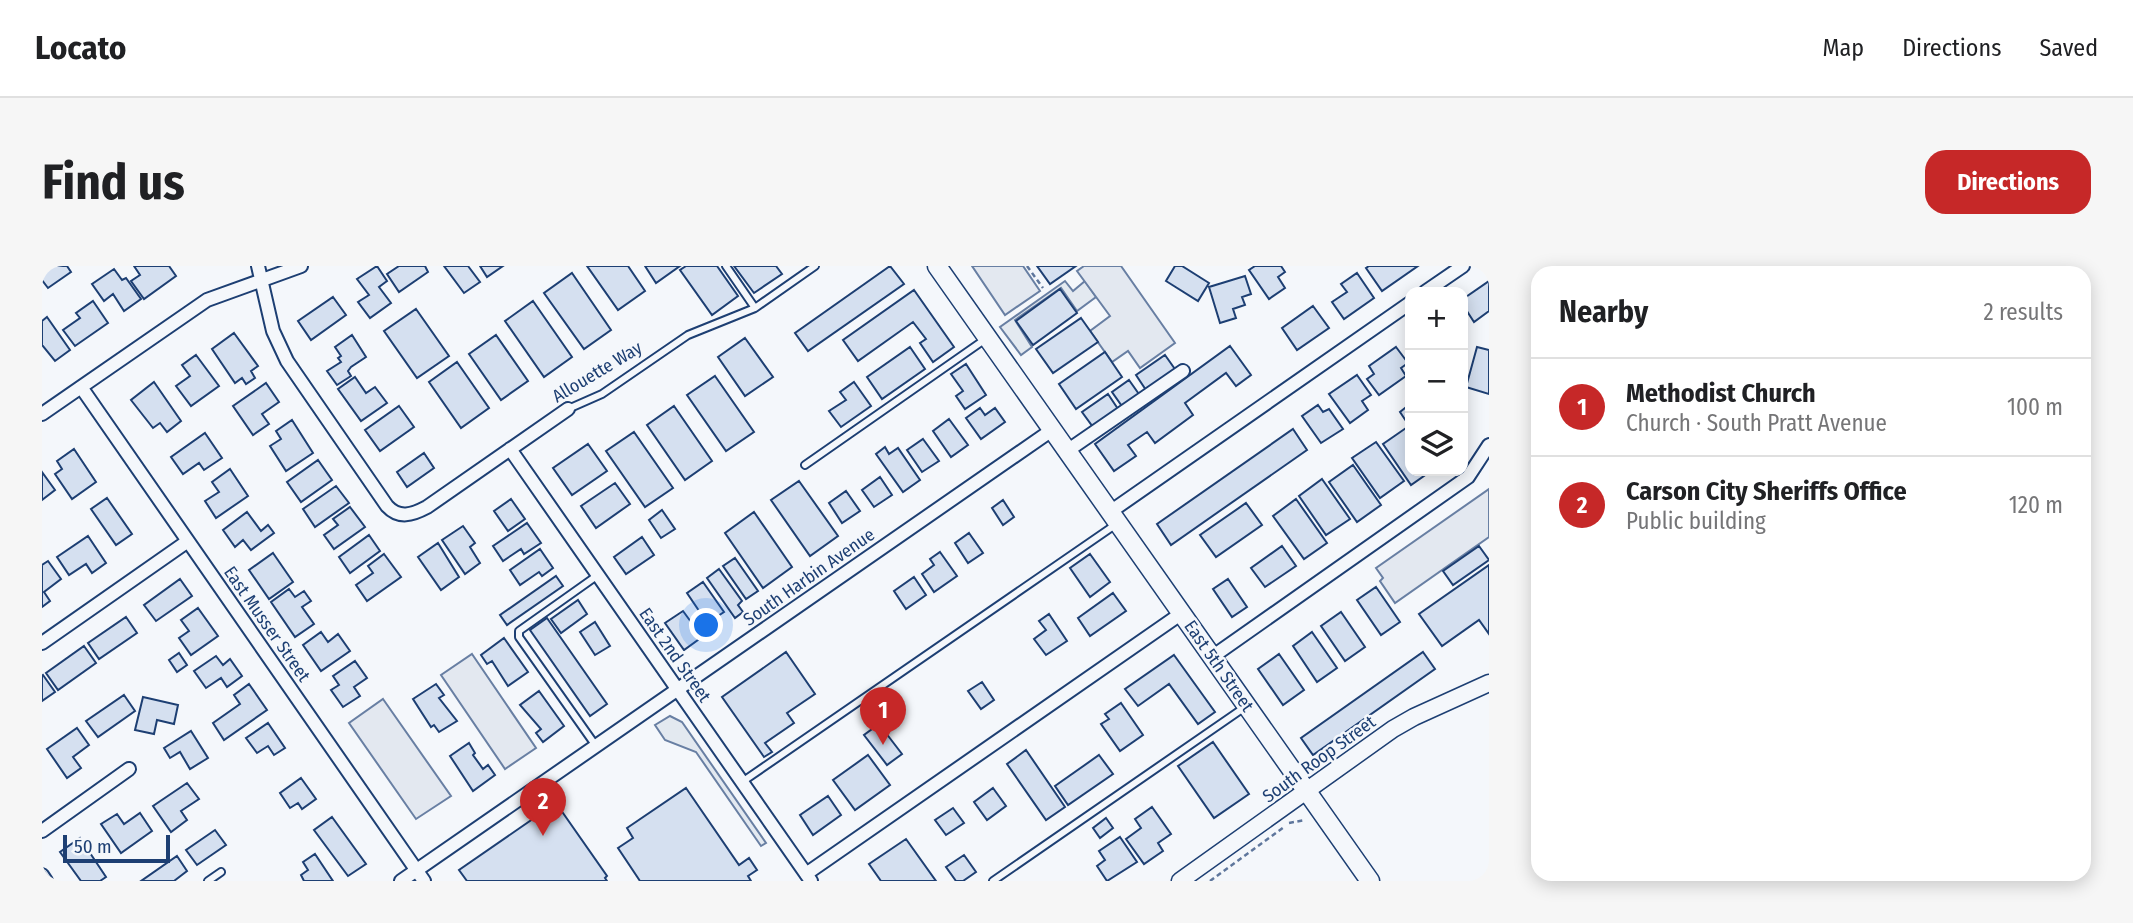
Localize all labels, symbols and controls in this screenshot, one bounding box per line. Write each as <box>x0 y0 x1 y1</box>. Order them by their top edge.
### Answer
text: Locato <box>35 28 126 68</box>
text: Map <box>1823 34 1864 62</box>
text: Directions <box>1902 34 2001 62</box>
text: Saved <box>2039 34 2098 62</box>
button: Directions <box>1925 150 2091 214</box>
text: Find us <box>42 153 185 212</box>
map controls <box>1405 287 1468 476</box>
button: + <box>1405 287 1468 350</box>
text: Nearby <box>1559 294 1648 330</box>
text: 2 results <box>1983 298 2063 326</box>
street label: Allouette Way <box>548 337 646 407</box>
button: − <box>1405 350 1468 413</box>
text: Methodist Church <box>1626 378 1816 409</box>
text: 1 <box>1577 393 1587 421</box>
text: 100 m <box>2007 393 2063 421</box>
text: Church · South Pratt Avenue <box>1626 409 1887 437</box>
button: layers <box>1405 413 1468 476</box>
text: Carson City Sheriffs Office <box>1626 476 1907 507</box>
text: 2 <box>1577 491 1587 519</box>
text: 120 m <box>2009 491 2063 519</box>
text: Public building <box>1626 507 1766 535</box>
street label: South Harbin Avenue <box>739 523 879 631</box>
street label: East Musser Street <box>219 562 315 686</box>
street label: East 2nd Street <box>634 604 716 707</box>
your location <box>689 608 723 642</box>
street label: East 5th Street <box>1179 616 1259 716</box>
pin: 1 <box>860 687 906 745</box>
street label: South Roop Street <box>1258 711 1380 807</box>
pin: 2 <box>520 778 566 836</box>
scale bar <box>63 832 170 864</box>
text: 50 m <box>74 835 112 858</box>

